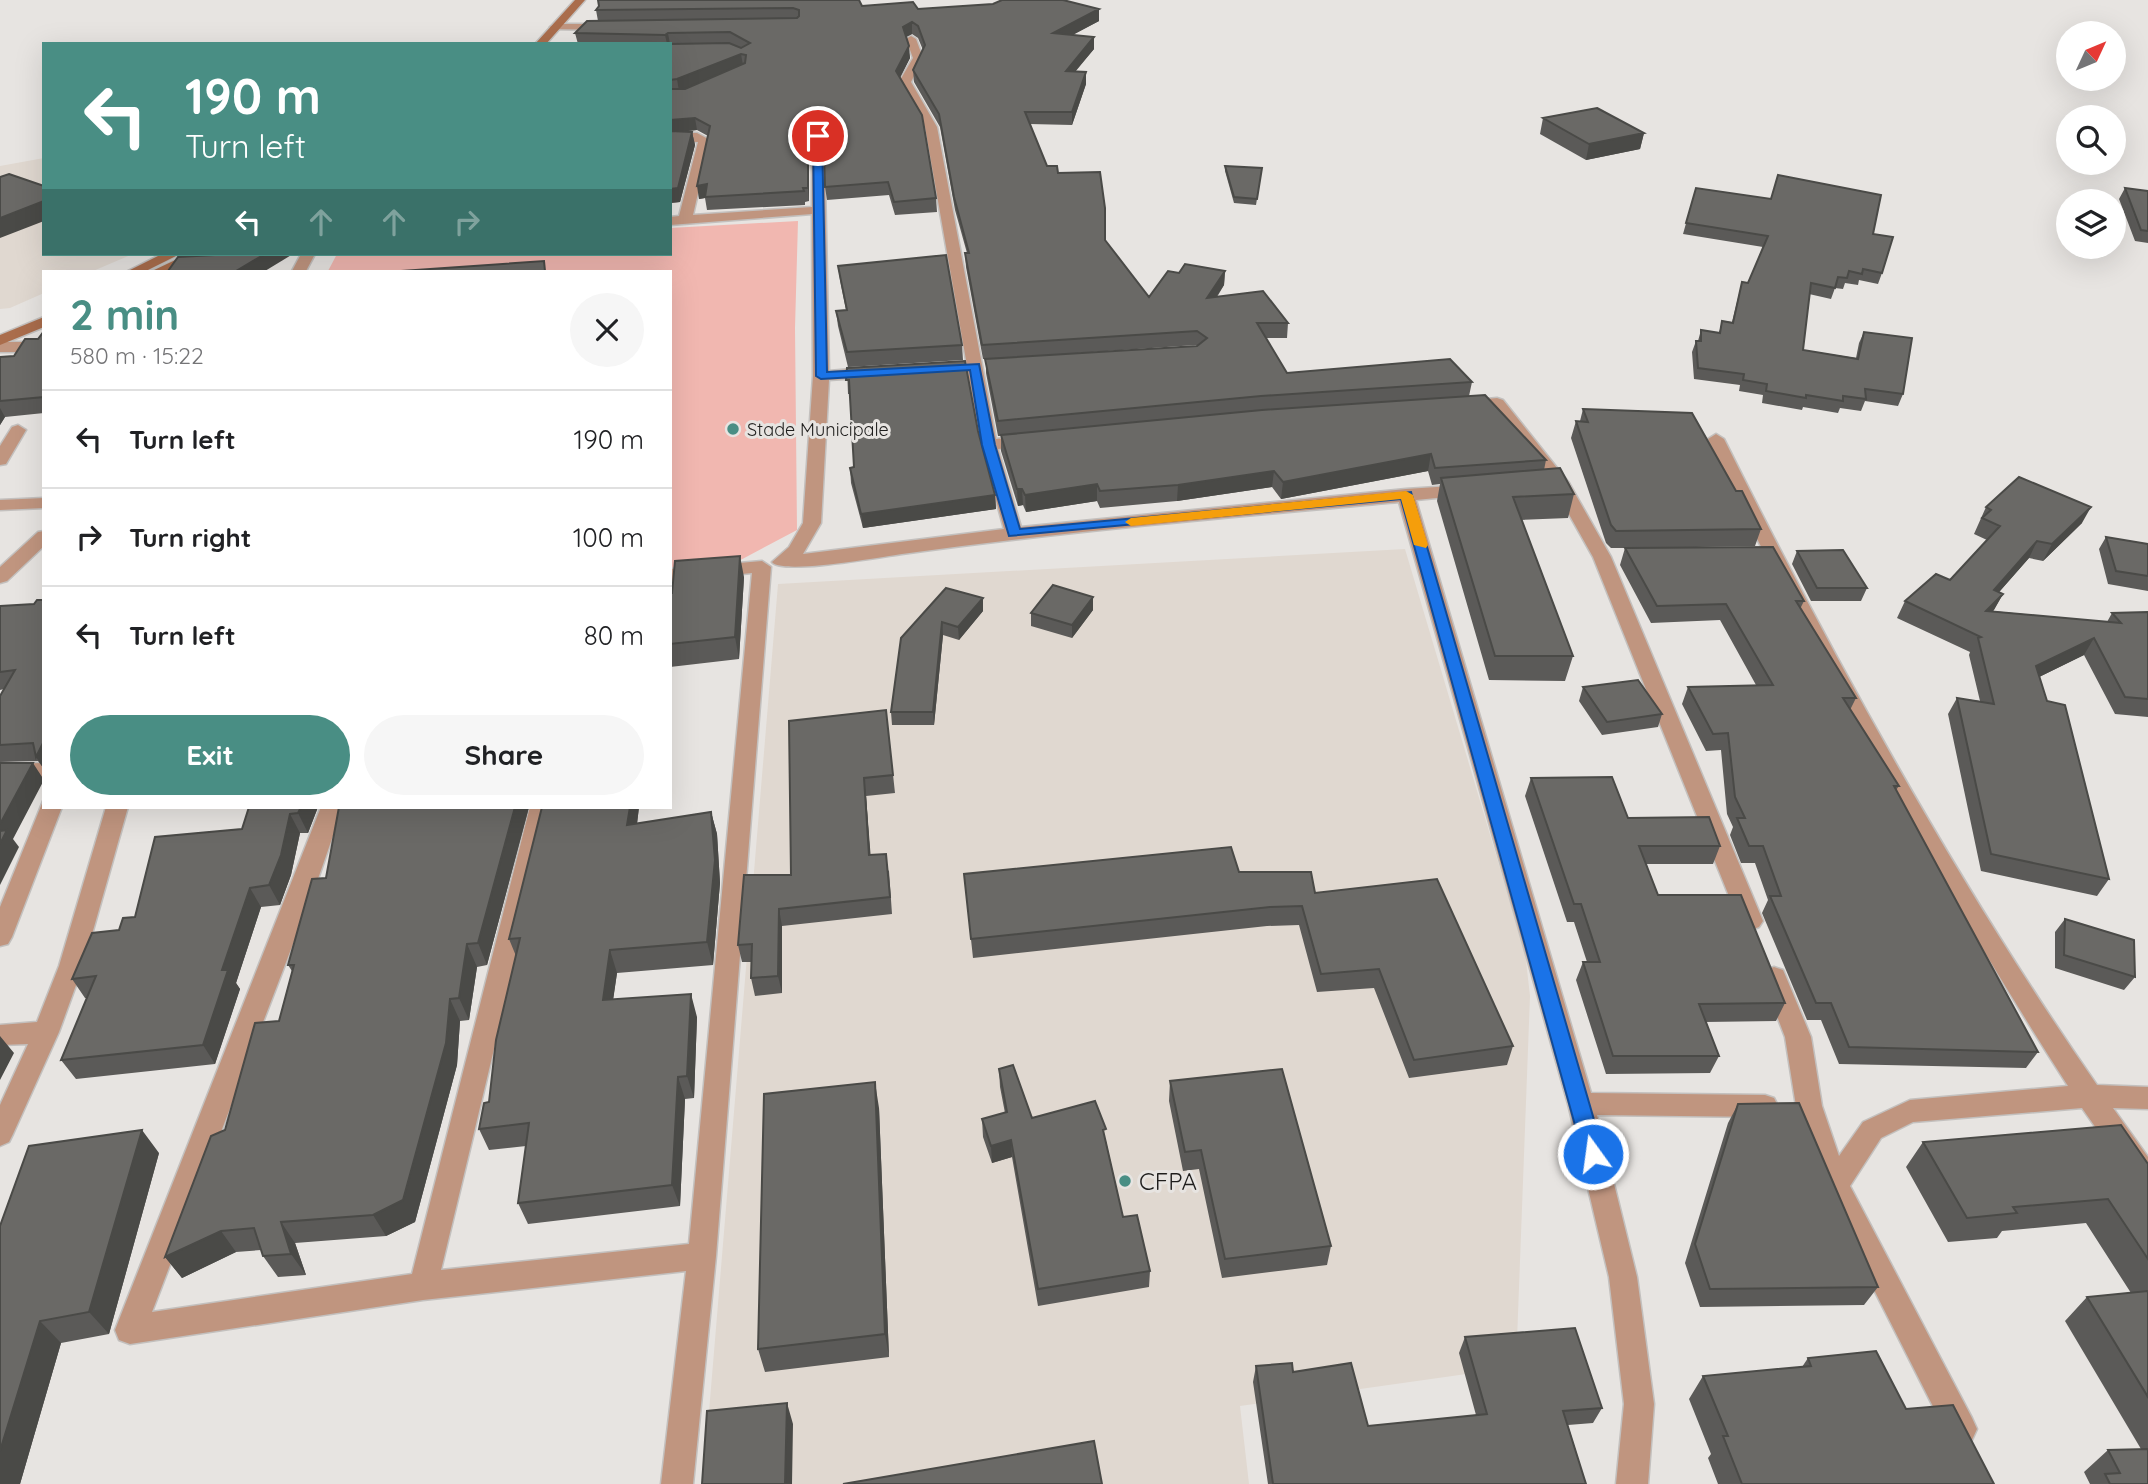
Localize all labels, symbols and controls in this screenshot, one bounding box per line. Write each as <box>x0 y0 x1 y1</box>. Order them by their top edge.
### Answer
north arrow <box>2056 21 2126 91</box>
map controls <box>2056 21 2126 259</box>
text: 190 m <box>185 65 321 126</box>
icon: left <box>70 70 161 161</box>
button: search <box>2056 105 2126 175</box>
pin <box>788 106 848 166</box>
icon: arrive <box>799 117 837 155</box>
text: Turn left <box>185 126 306 166</box>
button: layers <box>2056 189 2126 259</box>
icon: left <box>229 203 267 241</box>
icon: ahead <box>302 203 340 241</box>
icon: ahead <box>375 203 413 241</box>
icon: right <box>448 203 486 241</box>
text: 2 min <box>70 288 179 341</box>
button: close <box>570 293 644 367</box>
text: 580 m · 15:22 <box>70 341 204 370</box>
place label: Stade Municipale <box>747 418 889 441</box>
icon: left <box>70 420 108 458</box>
marker: Stade Municipale <box>725 421 741 437</box>
text: Turn left <box>129 423 236 456</box>
text: 190 m <box>574 423 644 456</box>
icon: right <box>70 518 108 556</box>
text: Turn right <box>129 521 251 554</box>
text: 100 m <box>573 521 644 554</box>
icon: left <box>70 616 108 654</box>
text: Turn left <box>129 619 236 652</box>
text: 80 m <box>584 619 644 652</box>
button: Exit <box>70 715 350 795</box>
button: Share <box>364 715 644 795</box>
position arrow <box>1556 1117 1630 1191</box>
place label: CFPA <box>1139 1166 1197 1196</box>
marker: CFPA <box>1117 1173 1133 1189</box>

